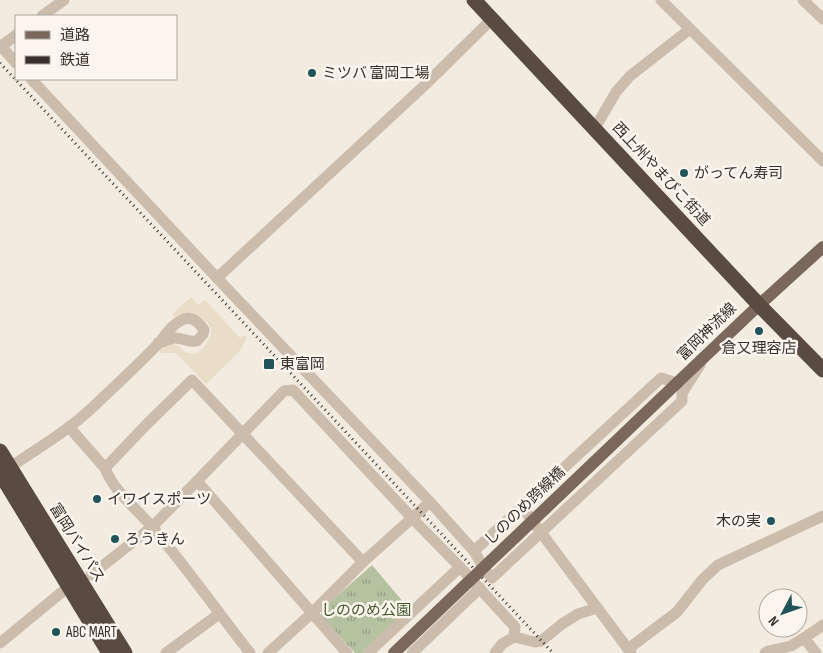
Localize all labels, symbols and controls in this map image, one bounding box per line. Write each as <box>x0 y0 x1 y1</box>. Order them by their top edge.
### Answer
legend <box>15 15 178 80</box>
text: 道路 <box>60 26 90 45</box>
text: 鉄道 <box>60 51 90 70</box>
place label: ミツバ 富岡工場 <box>322 64 429 83</box>
marker: ミツバ 富岡工場 <box>306 67 318 79</box>
street label: 西上州やまびこ街道 <box>608 118 714 230</box>
place label: がってん寿司 <box>694 164 783 183</box>
marker: がってん寿司 <box>678 167 690 179</box>
street label: 富岡神流線 <box>673 299 741 365</box>
marker: 倉又理容店 <box>753 325 765 337</box>
place label: 倉又理容店 <box>721 339 797 358</box>
place label: 東富岡 <box>280 355 325 374</box>
marker: 東富岡 <box>262 357 276 371</box>
street label: しののめ跨線橋 <box>481 463 569 549</box>
place label: イワイスポーツ <box>107 490 211 509</box>
marker: イワイスポーツ <box>91 493 103 505</box>
street label: 富岡バイパス <box>45 500 109 586</box>
place label: 木の実 <box>716 512 761 531</box>
marker: 木の実 <box>765 515 777 527</box>
place label: ろうきん <box>125 530 185 549</box>
marker: ろうきん <box>109 533 121 545</box>
north arrow <box>758 588 808 638</box>
park label: しののめ公園 <box>321 601 411 620</box>
text: N <box>765 613 782 630</box>
place label: ABC MART <box>65 623 117 642</box>
marker: ABC MART <box>50 626 62 638</box>

